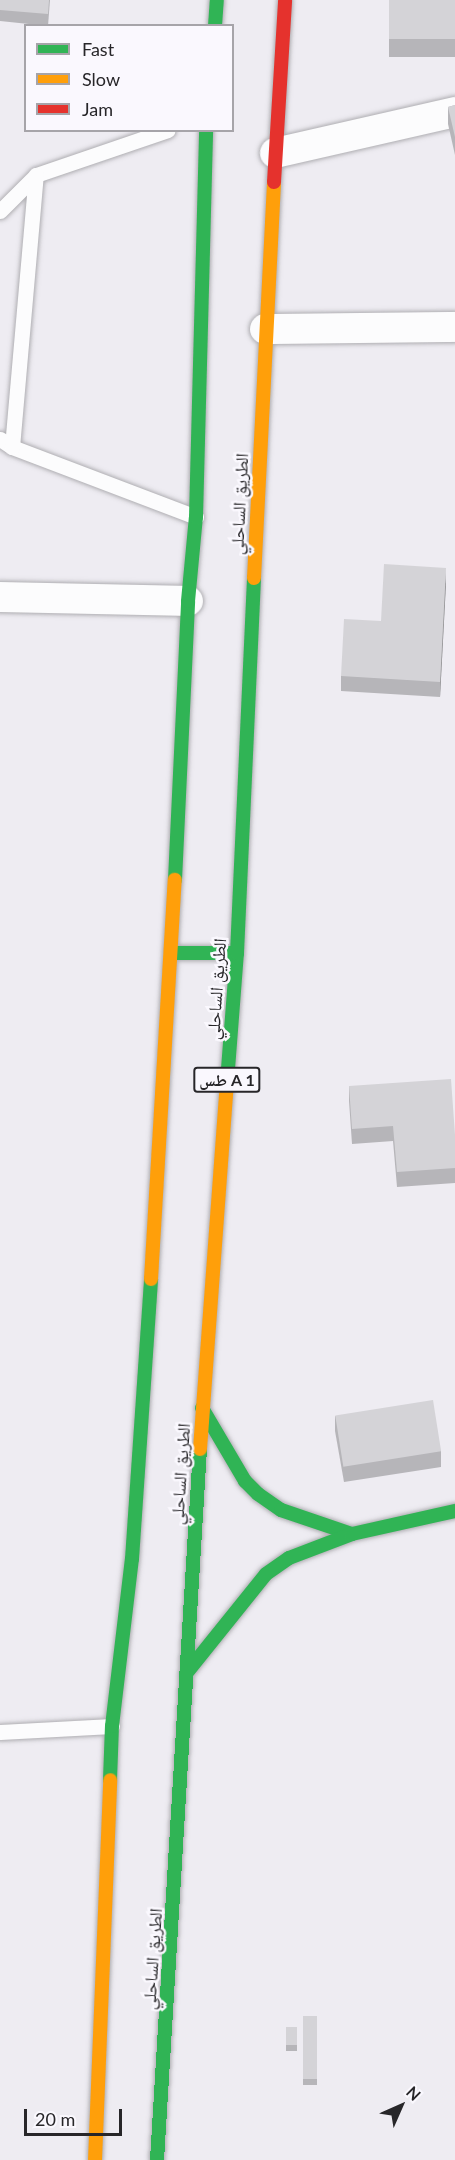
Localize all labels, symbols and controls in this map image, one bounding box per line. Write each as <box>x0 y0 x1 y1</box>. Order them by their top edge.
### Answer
legend <box>24 24 234 132</box>
text: Fast <box>82 38 114 60</box>
text: Slow <box>82 68 120 90</box>
text: Jam <box>82 98 113 120</box>
street label: الطريق الساحلي <box>226 453 252 555</box>
street label: الطريق الساحلي <box>202 937 230 1041</box>
road number: طس A 1 <box>192 1067 262 1093</box>
street label: الطريق الساحلي <box>166 1422 194 1526</box>
street label: الطريق الساحلي <box>138 1907 166 2011</box>
north arrow <box>371 2076 431 2136</box>
text: N <box>403 2082 425 2104</box>
scale bar <box>27 2097 124 2135</box>
text: 20 m <box>35 2108 75 2130</box>

